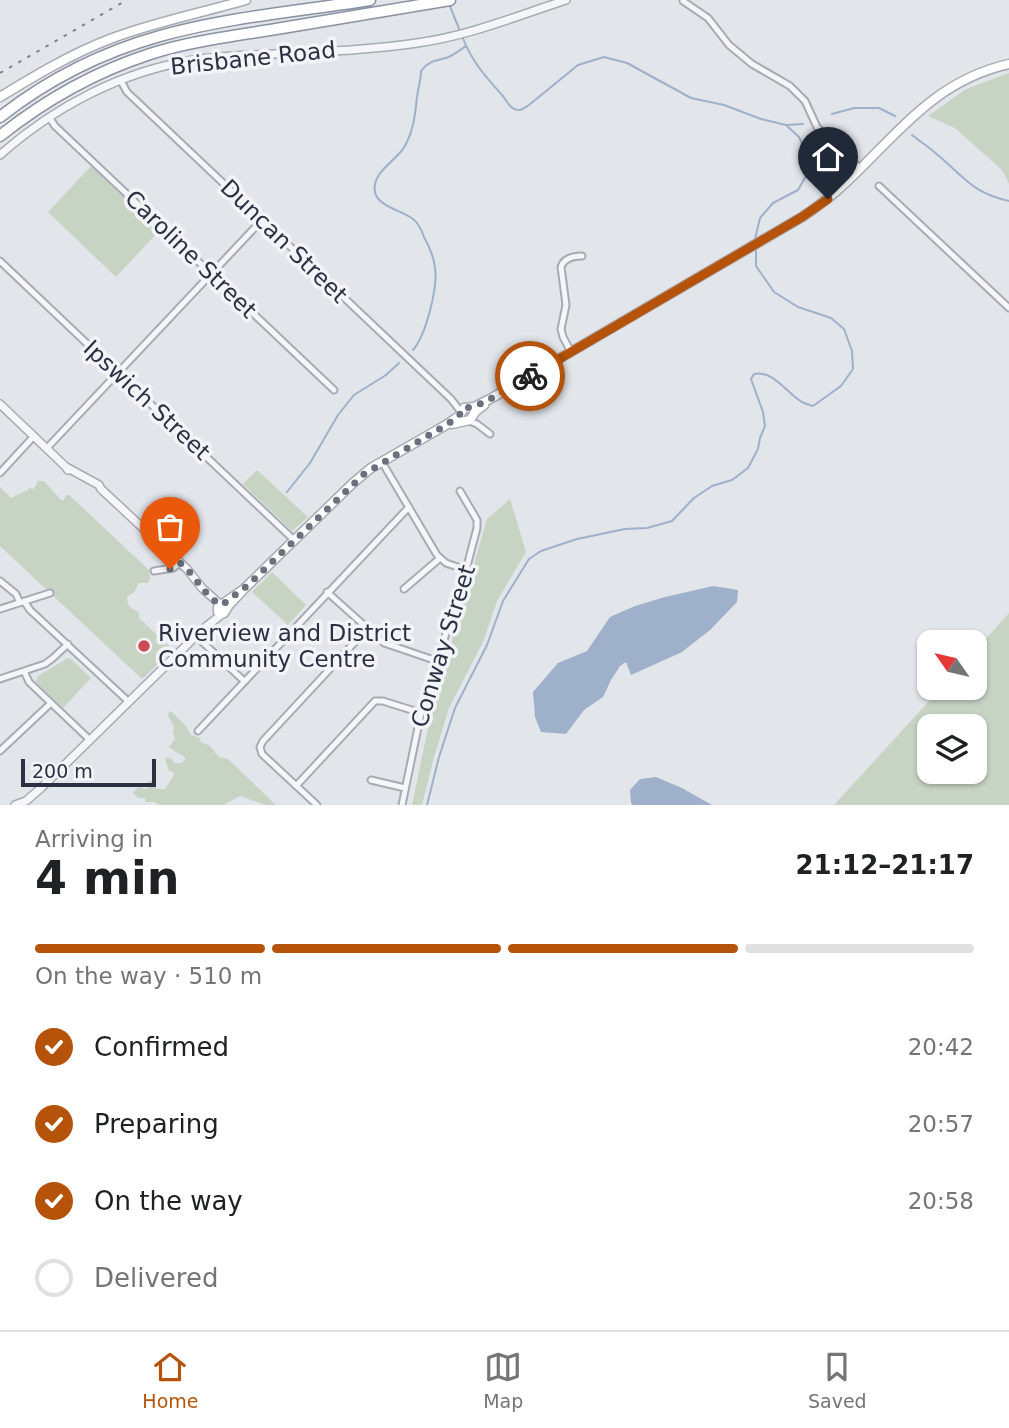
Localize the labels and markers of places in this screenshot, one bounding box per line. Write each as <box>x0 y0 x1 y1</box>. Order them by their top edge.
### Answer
pin <box>798 127 858 199</box>
pin <box>140 497 200 569</box>
place label: Riverview and District Community Centre <box>158 620 411 672</box>
marker: Riverview and District Community Centre <box>136 638 152 654</box>

